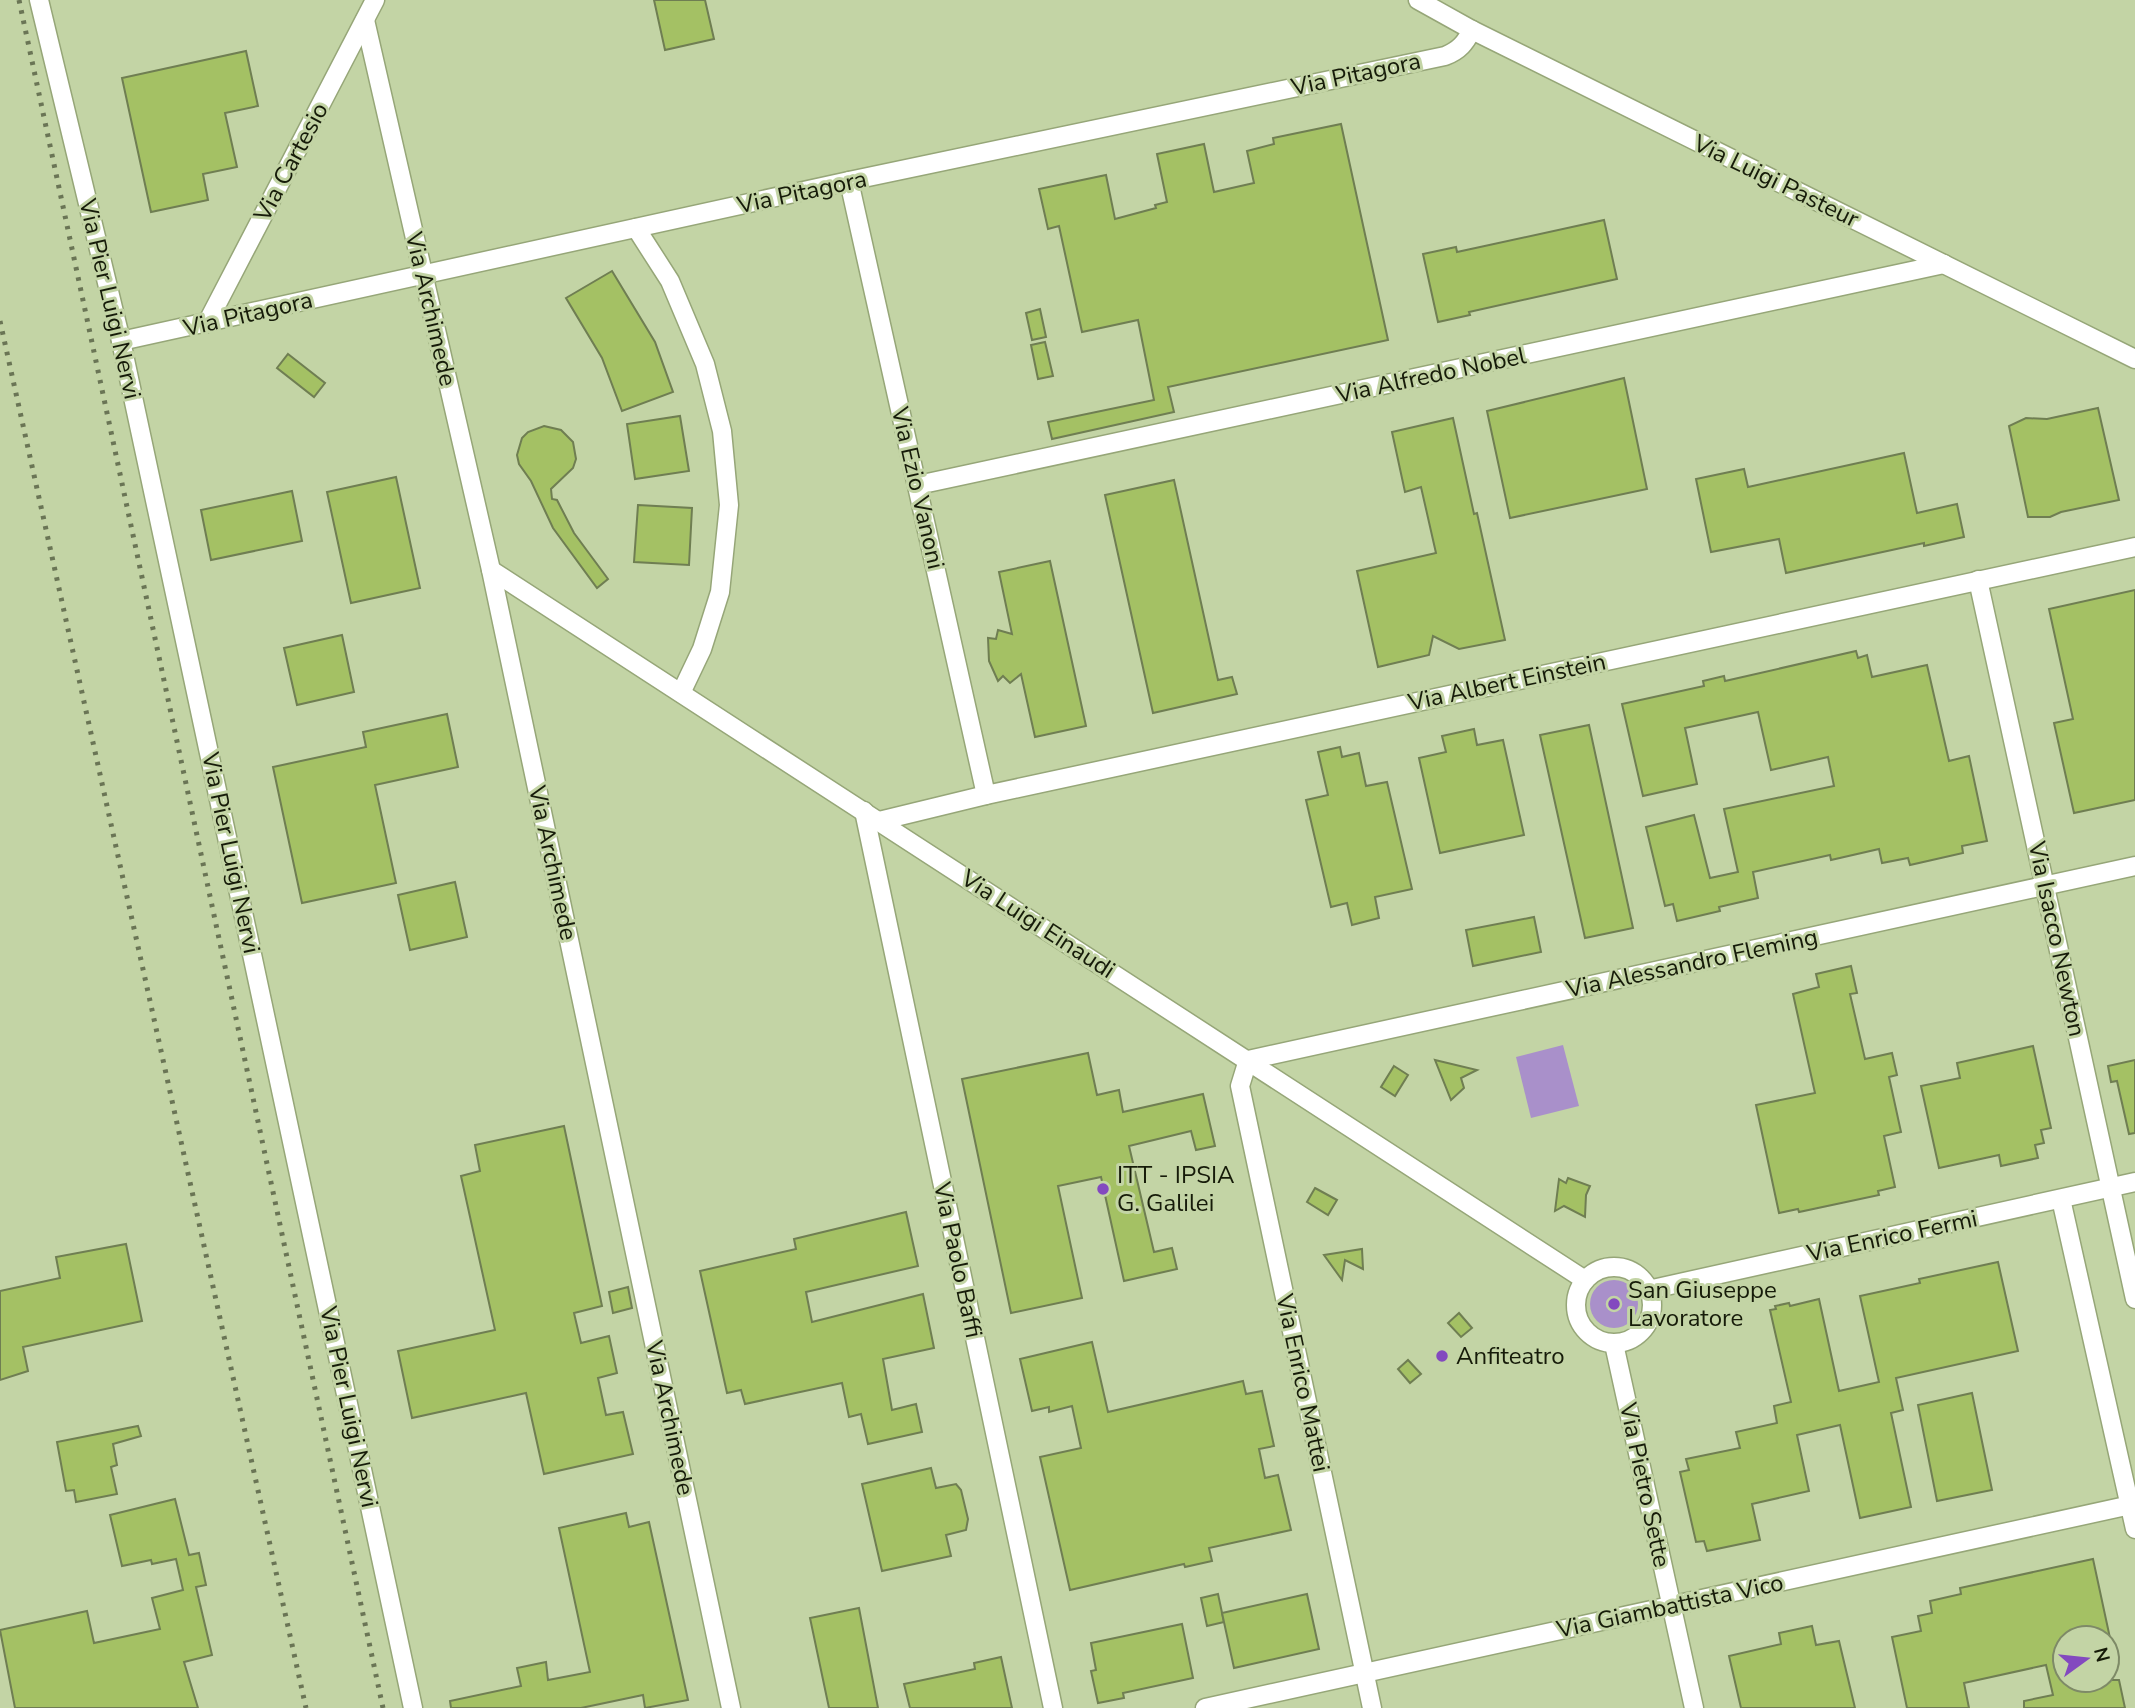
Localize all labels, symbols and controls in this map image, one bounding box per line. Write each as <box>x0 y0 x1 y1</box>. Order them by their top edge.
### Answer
street label: Via Pitagora <box>1287 45 1424 104</box>
street label: Via Cartesio <box>246 97 336 228</box>
street label: Via Luigi Pasteur <box>1687 127 1864 235</box>
street label: Via Pitagora <box>733 163 870 222</box>
street label: Via Pier Luigi Nervi <box>71 195 149 402</box>
street label: Via Archimede <box>397 228 464 389</box>
street label: Via Pitagora <box>179 284 316 345</box>
street label: Via Alfredo Nobel <box>1332 339 1529 411</box>
street label: Via Ezio Vanoni <box>884 403 952 572</box>
street label: Via Albert Einstein <box>1404 645 1609 719</box>
street label: Via Pier Luigi Nervi <box>194 749 268 956</box>
street label: Via Archimede <box>521 782 585 943</box>
street label: Via Isacco Newton <box>2020 838 2093 1040</box>
street label: Via Luigi Einaudi <box>954 862 1121 986</box>
street label: Via Alessandro Fleming <box>1562 921 1821 1006</box>
place label: ITT - IPSIA G. Galilei <box>1117 1159 1235 1219</box>
street label: Via Paolo Baffi <box>926 1178 990 1341</box>
marker: ITT - IPSIA G. Galilei <box>1095 1181 1111 1197</box>
street label: Via Enrico Fermi <box>1803 1202 1980 1270</box>
place label: San Giuseppe Lavoratore <box>1628 1274 1777 1334</box>
street label: Via Enrico Mattei <box>1268 1290 1337 1475</box>
marker: San Giuseppe Lavoratore <box>1606 1296 1622 1312</box>
street label: Via Pier Luigi Nervi <box>312 1303 386 1510</box>
street label: Via Archimede <box>638 1337 702 1498</box>
place label: Anfiteatro <box>1456 1340 1565 1372</box>
marker: Anfiteatro <box>1434 1348 1450 1364</box>
street label: Via Pietro Sette <box>1612 1399 1678 1570</box>
street label: Via Giambattista Vico <box>1553 1566 1786 1646</box>
north arrow <box>2051 1624 2121 1694</box>
text: N <box>2087 1645 2116 1665</box>

